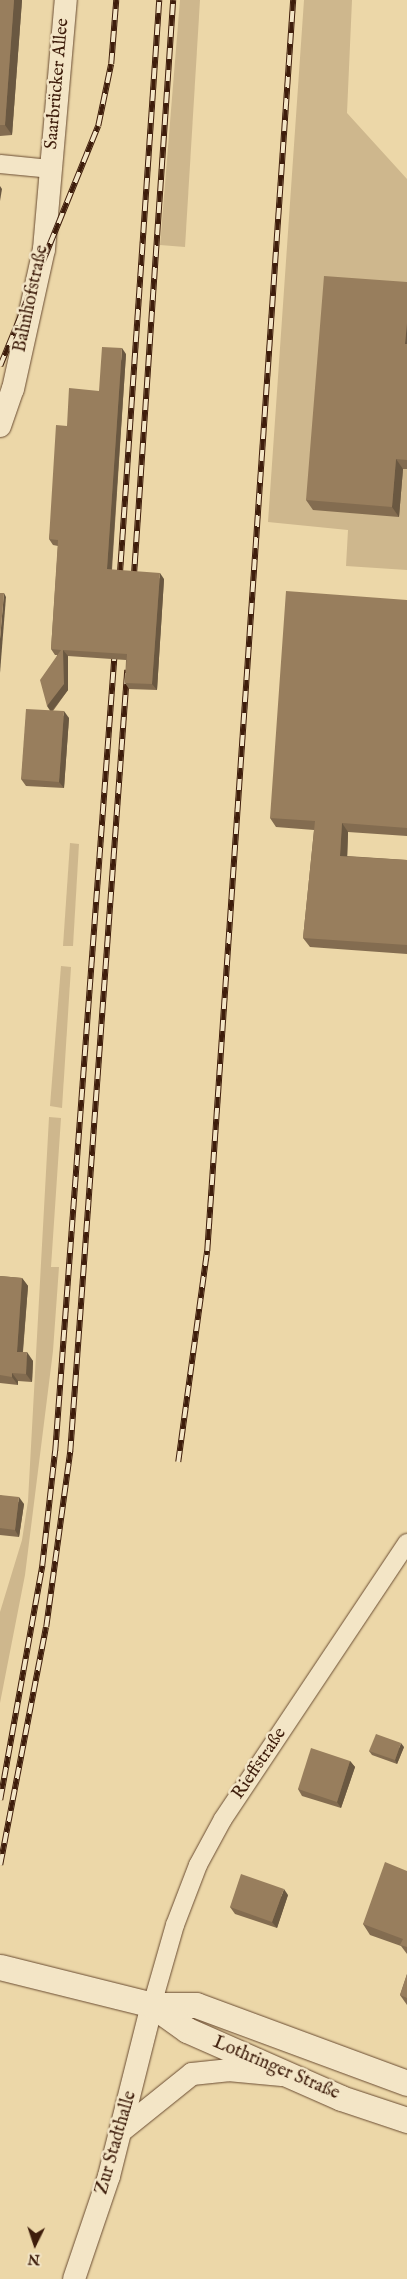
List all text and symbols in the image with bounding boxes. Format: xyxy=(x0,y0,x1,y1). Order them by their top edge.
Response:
street label: Saarbrücker Allee xyxy=(42,18,74,150)
street label: Bahnhofstraße xyxy=(10,243,54,355)
street label: Rieffstraße xyxy=(228,1724,292,1804)
street label: Lothringer Straße xyxy=(209,2033,343,2105)
street label: Zur Stadthalle xyxy=(92,2089,142,2197)
north arrow xyxy=(10,2219,60,2269)
text: N xyxy=(27,2250,41,2268)

